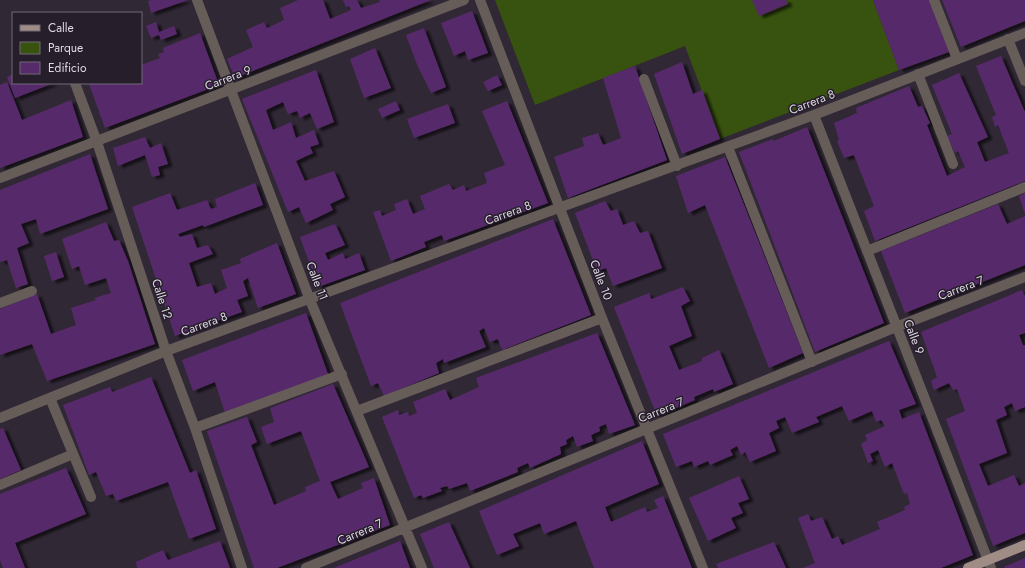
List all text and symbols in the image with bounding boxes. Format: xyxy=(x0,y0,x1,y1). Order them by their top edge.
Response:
legend xyxy=(12,12,142,84)
text: Calle xyxy=(48,19,74,37)
text: Parque xyxy=(48,39,83,57)
text: Edificio xyxy=(48,59,87,77)
street label: Carrera 9 xyxy=(202,61,254,95)
street label: Carrera 8 xyxy=(786,85,838,119)
street label: Carrera 8 xyxy=(482,196,534,230)
street label: Calle 10 xyxy=(585,257,617,303)
street label: Calle 11 xyxy=(301,259,333,303)
street label: Carrera 7 xyxy=(935,271,987,305)
street label: Calle 12 xyxy=(147,276,177,322)
street label: Carrera 8 xyxy=(178,307,230,341)
street label: Calle 9 xyxy=(899,317,929,357)
street label: Carrera 7 xyxy=(635,392,687,427)
street label: Carrera 7 xyxy=(334,514,386,550)

